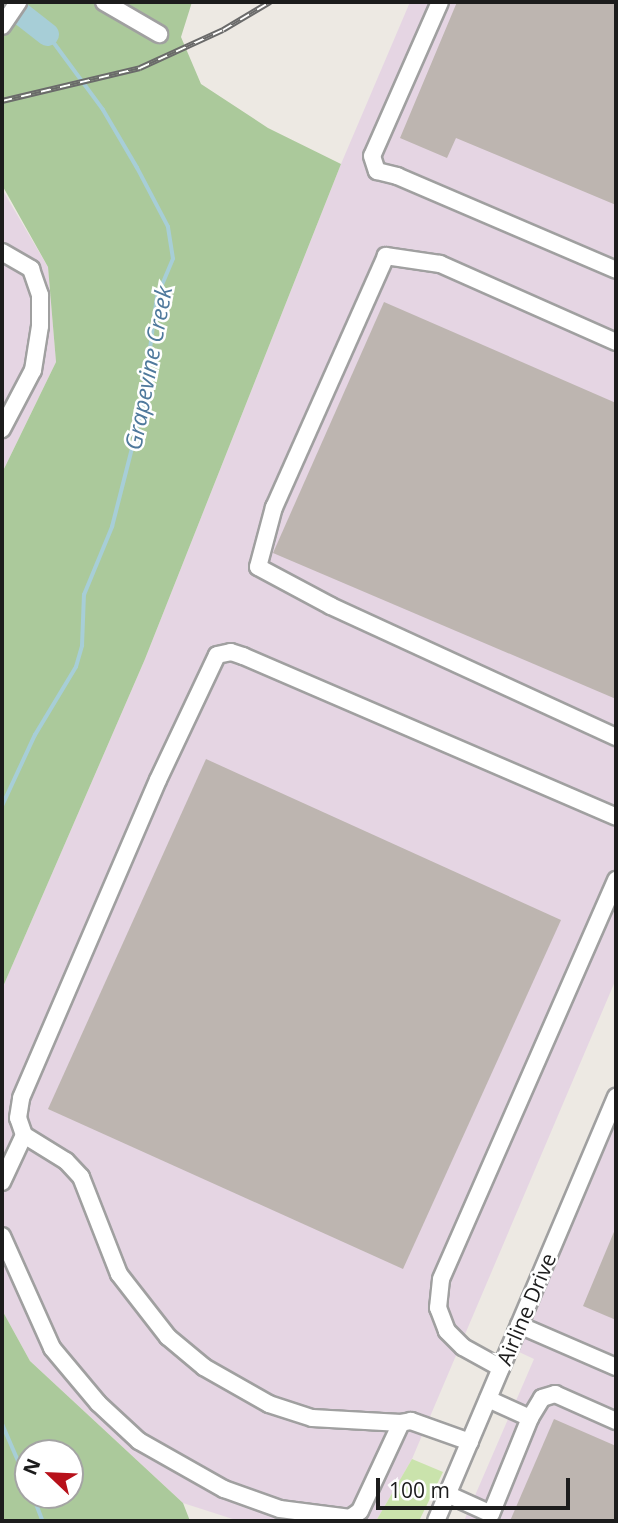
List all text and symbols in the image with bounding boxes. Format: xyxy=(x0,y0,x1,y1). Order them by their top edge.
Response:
water label: Grapevine Creek xyxy=(119,284,177,452)
street label: Airline Drive xyxy=(491,1249,561,1369)
north arrow xyxy=(14,1439,84,1509)
text: N xyxy=(17,1454,46,1479)
scale bar xyxy=(380,1464,574,1508)
text: 100 m xyxy=(389,1476,450,1504)

